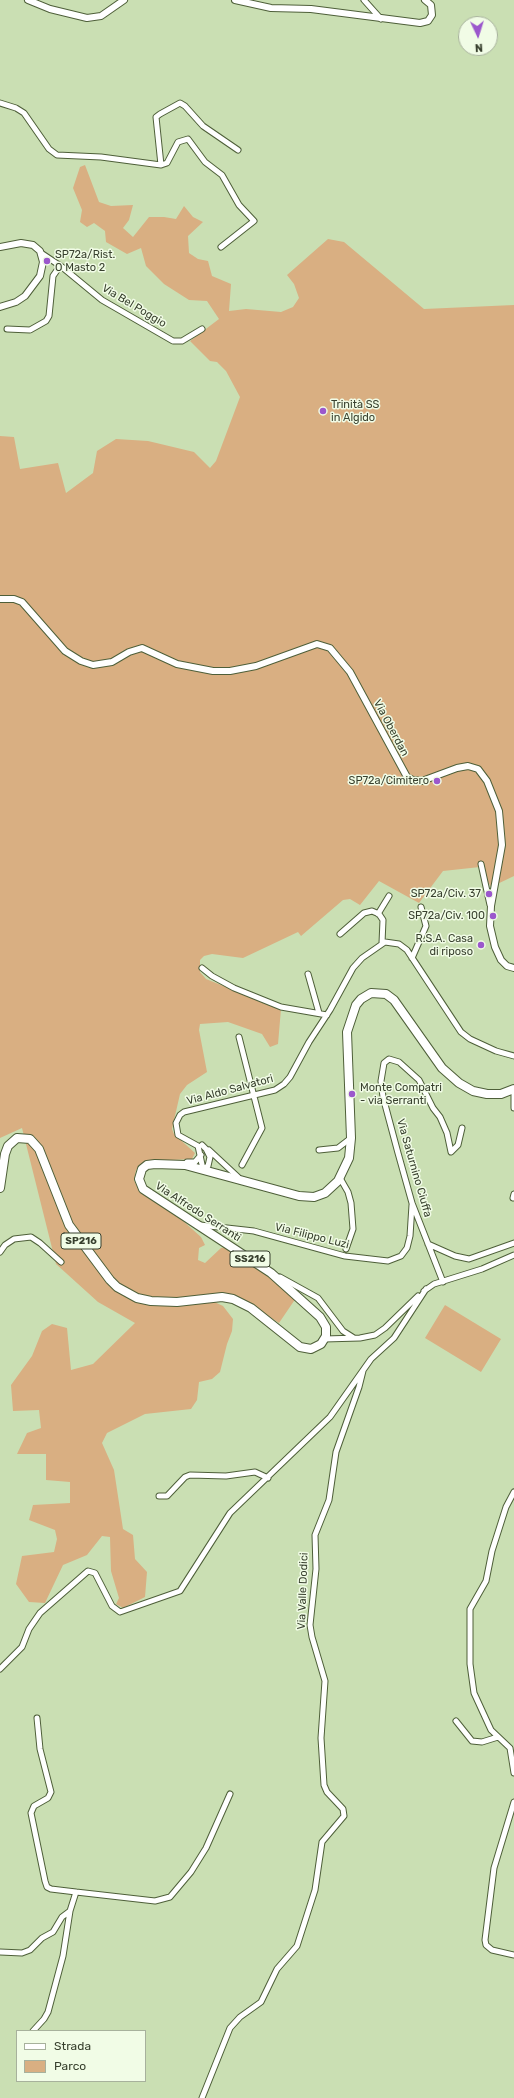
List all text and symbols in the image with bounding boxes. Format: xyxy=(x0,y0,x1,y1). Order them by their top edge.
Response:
north arrow xyxy=(458,16,498,56)
text: N xyxy=(474,41,483,54)
place label: SP72a/Rist. O Masto 2 xyxy=(55,248,115,274)
marker: SP72a/Rist. O Masto 2 xyxy=(42,256,52,266)
street label: Via Bel Poggio xyxy=(99,282,169,330)
place label: Trinità SS in Algido xyxy=(331,398,379,424)
marker: Trinità SS in Algido xyxy=(318,406,328,416)
street label: Via Oberdan xyxy=(371,697,411,759)
place label: SP72a/Cimitero xyxy=(349,774,429,788)
marker: SP72a/Cimitero xyxy=(432,776,442,786)
place label: SP72a/Civ. 37 xyxy=(411,887,481,901)
marker: SP72a/Civ. 37 xyxy=(484,889,494,899)
place label: SP72a/Civ. 100 xyxy=(408,909,485,923)
marker: SP72a/Civ. 100 xyxy=(488,911,498,921)
place label: R.S.A. Casa di riposo xyxy=(416,932,473,958)
marker: R.S.A. Casa di riposo xyxy=(476,940,486,950)
street label: Via Aldo Salvatori xyxy=(185,1072,275,1108)
place label: Monte Compatri - via Serranti xyxy=(360,1081,442,1107)
marker: Monte Compatri - via Serranti xyxy=(347,1089,357,1099)
street label: Via Saturnino Ciuffa xyxy=(394,1117,434,1219)
street label: Via Alfredo Serranti xyxy=(153,1179,243,1245)
street label: Via Filippo Luzi xyxy=(274,1220,350,1252)
road number: SP216 xyxy=(61,1233,101,1249)
road number: SS216 xyxy=(230,1251,270,1267)
street label: Via Valle Dodici xyxy=(295,1552,311,1630)
legend xyxy=(16,2030,146,2082)
text: Strada xyxy=(54,2039,91,2053)
text: Parco xyxy=(54,2059,86,2073)

